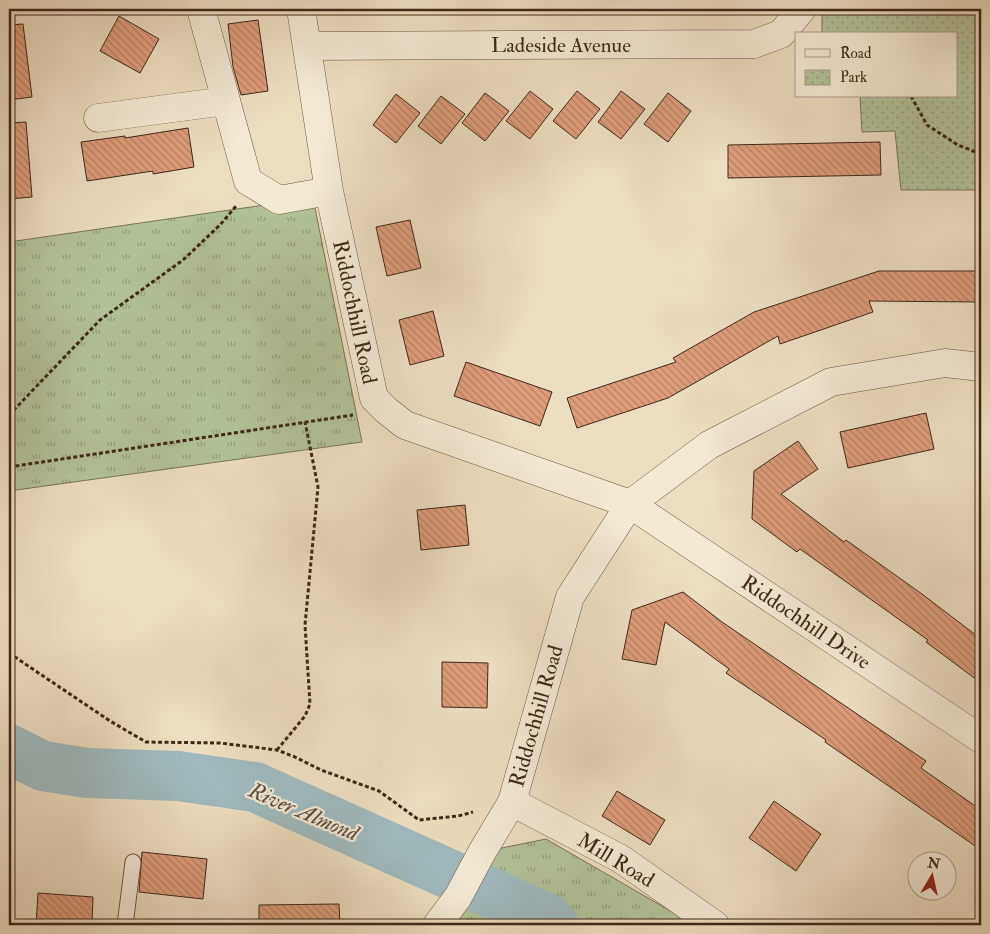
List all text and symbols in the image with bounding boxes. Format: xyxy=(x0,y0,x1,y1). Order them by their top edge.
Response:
street label: Ladeside Avenue xyxy=(491,32,631,59)
legend xyxy=(795,32,958,98)
text: Road xyxy=(840,44,872,63)
text: Park xyxy=(840,68,867,87)
street label: Riddochhill Road xyxy=(326,238,383,387)
street label: Riddochhill Drive xyxy=(736,569,876,676)
street label: Riddochhill Road xyxy=(503,641,570,790)
water label: River Almond xyxy=(243,776,364,848)
street label: Mill Road xyxy=(572,827,660,894)
north arrow xyxy=(908,852,958,902)
text: N xyxy=(925,854,942,873)

